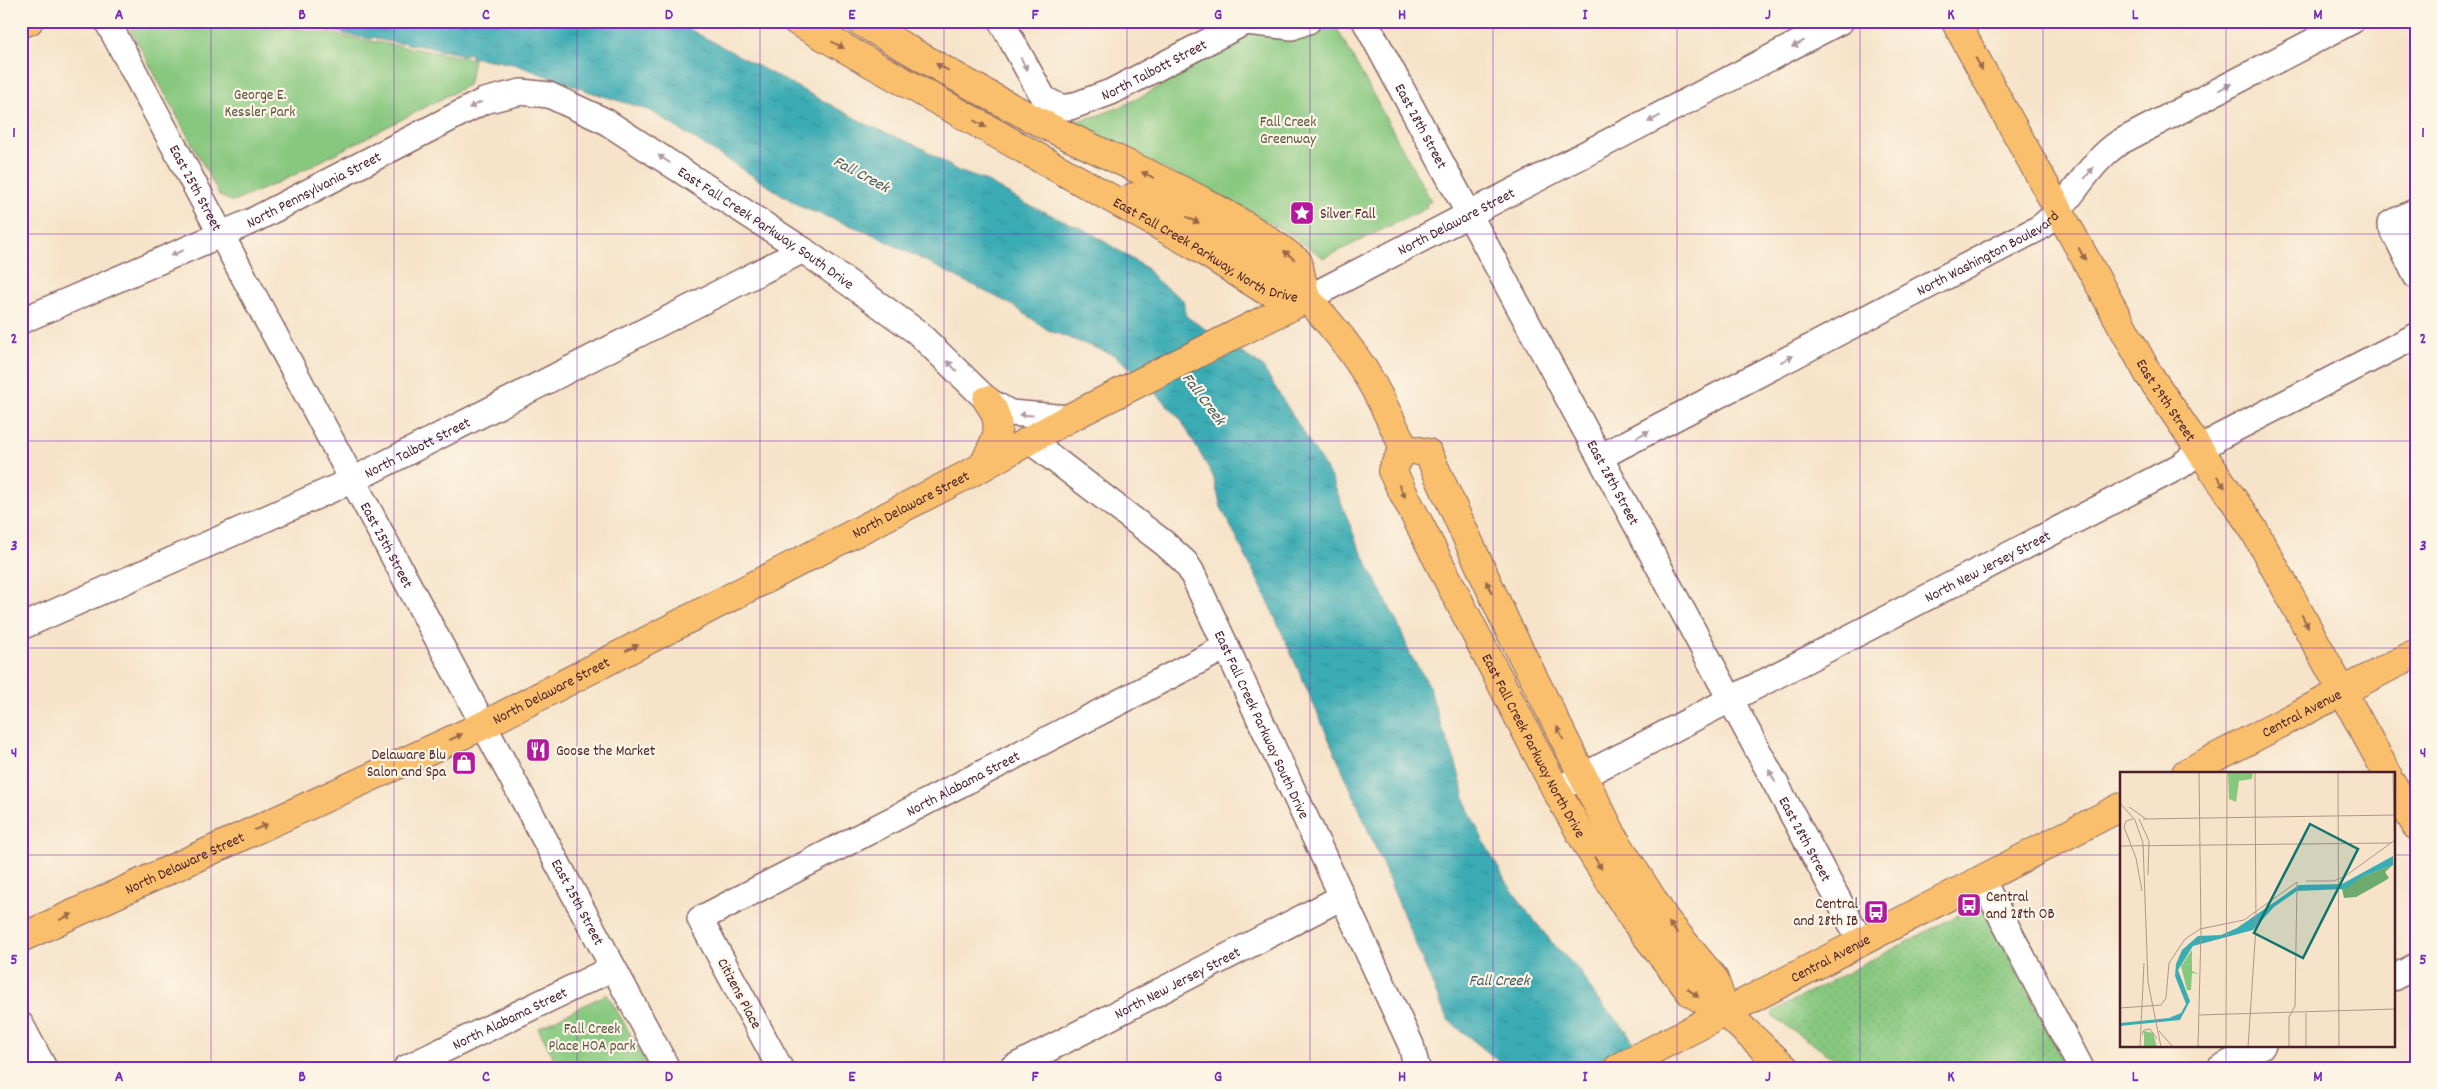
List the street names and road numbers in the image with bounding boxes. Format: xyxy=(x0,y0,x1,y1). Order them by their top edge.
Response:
street label: North Talbott Street xyxy=(1099,34,1212,108)
street label: East 28th Street xyxy=(1388,80,1452,174)
street label: East 25th Street xyxy=(162,142,227,236)
street label: North Pennsylvania Street xyxy=(244,147,386,235)
street label: East Fall Creek Parkway, South Drive xyxy=(672,162,858,296)
street label: North Delaware Street xyxy=(1394,183,1520,262)
street label: East Fall Creek Parkway, North Drive xyxy=(1108,193,1300,310)
street label: North Washington Boulevard xyxy=(1913,207,2065,303)
street label: East 29th Street xyxy=(2129,356,2200,447)
street label: North Talbott Street xyxy=(361,413,475,485)
street label: East 28th Street xyxy=(1580,437,1644,530)
street label: North Delaware Street xyxy=(849,466,974,545)
street label: East 25th Street xyxy=(353,499,418,593)
street label: North New Jersey Street xyxy=(1921,526,2056,610)
street label: East Fall Creek Parkway South Drive xyxy=(1207,627,1314,823)
street label: East Fall Creek Parkway North Drive xyxy=(1475,650,1590,843)
street label: North Delaware Street xyxy=(489,652,615,732)
street label: Central Avenue xyxy=(2258,685,2346,745)
street label: North Alabama Street xyxy=(903,746,1025,823)
street label: East 28th Street xyxy=(1772,793,1836,887)
street label: North Delaware Street xyxy=(122,827,249,902)
street label: East 25th Street xyxy=(544,856,609,950)
street label: Central Avenue xyxy=(1787,930,1875,990)
street label: North New Jersey Street xyxy=(1111,942,1245,1026)
street label: Citizens Place xyxy=(710,955,766,1034)
street label: North Alabama Street xyxy=(449,982,572,1057)

